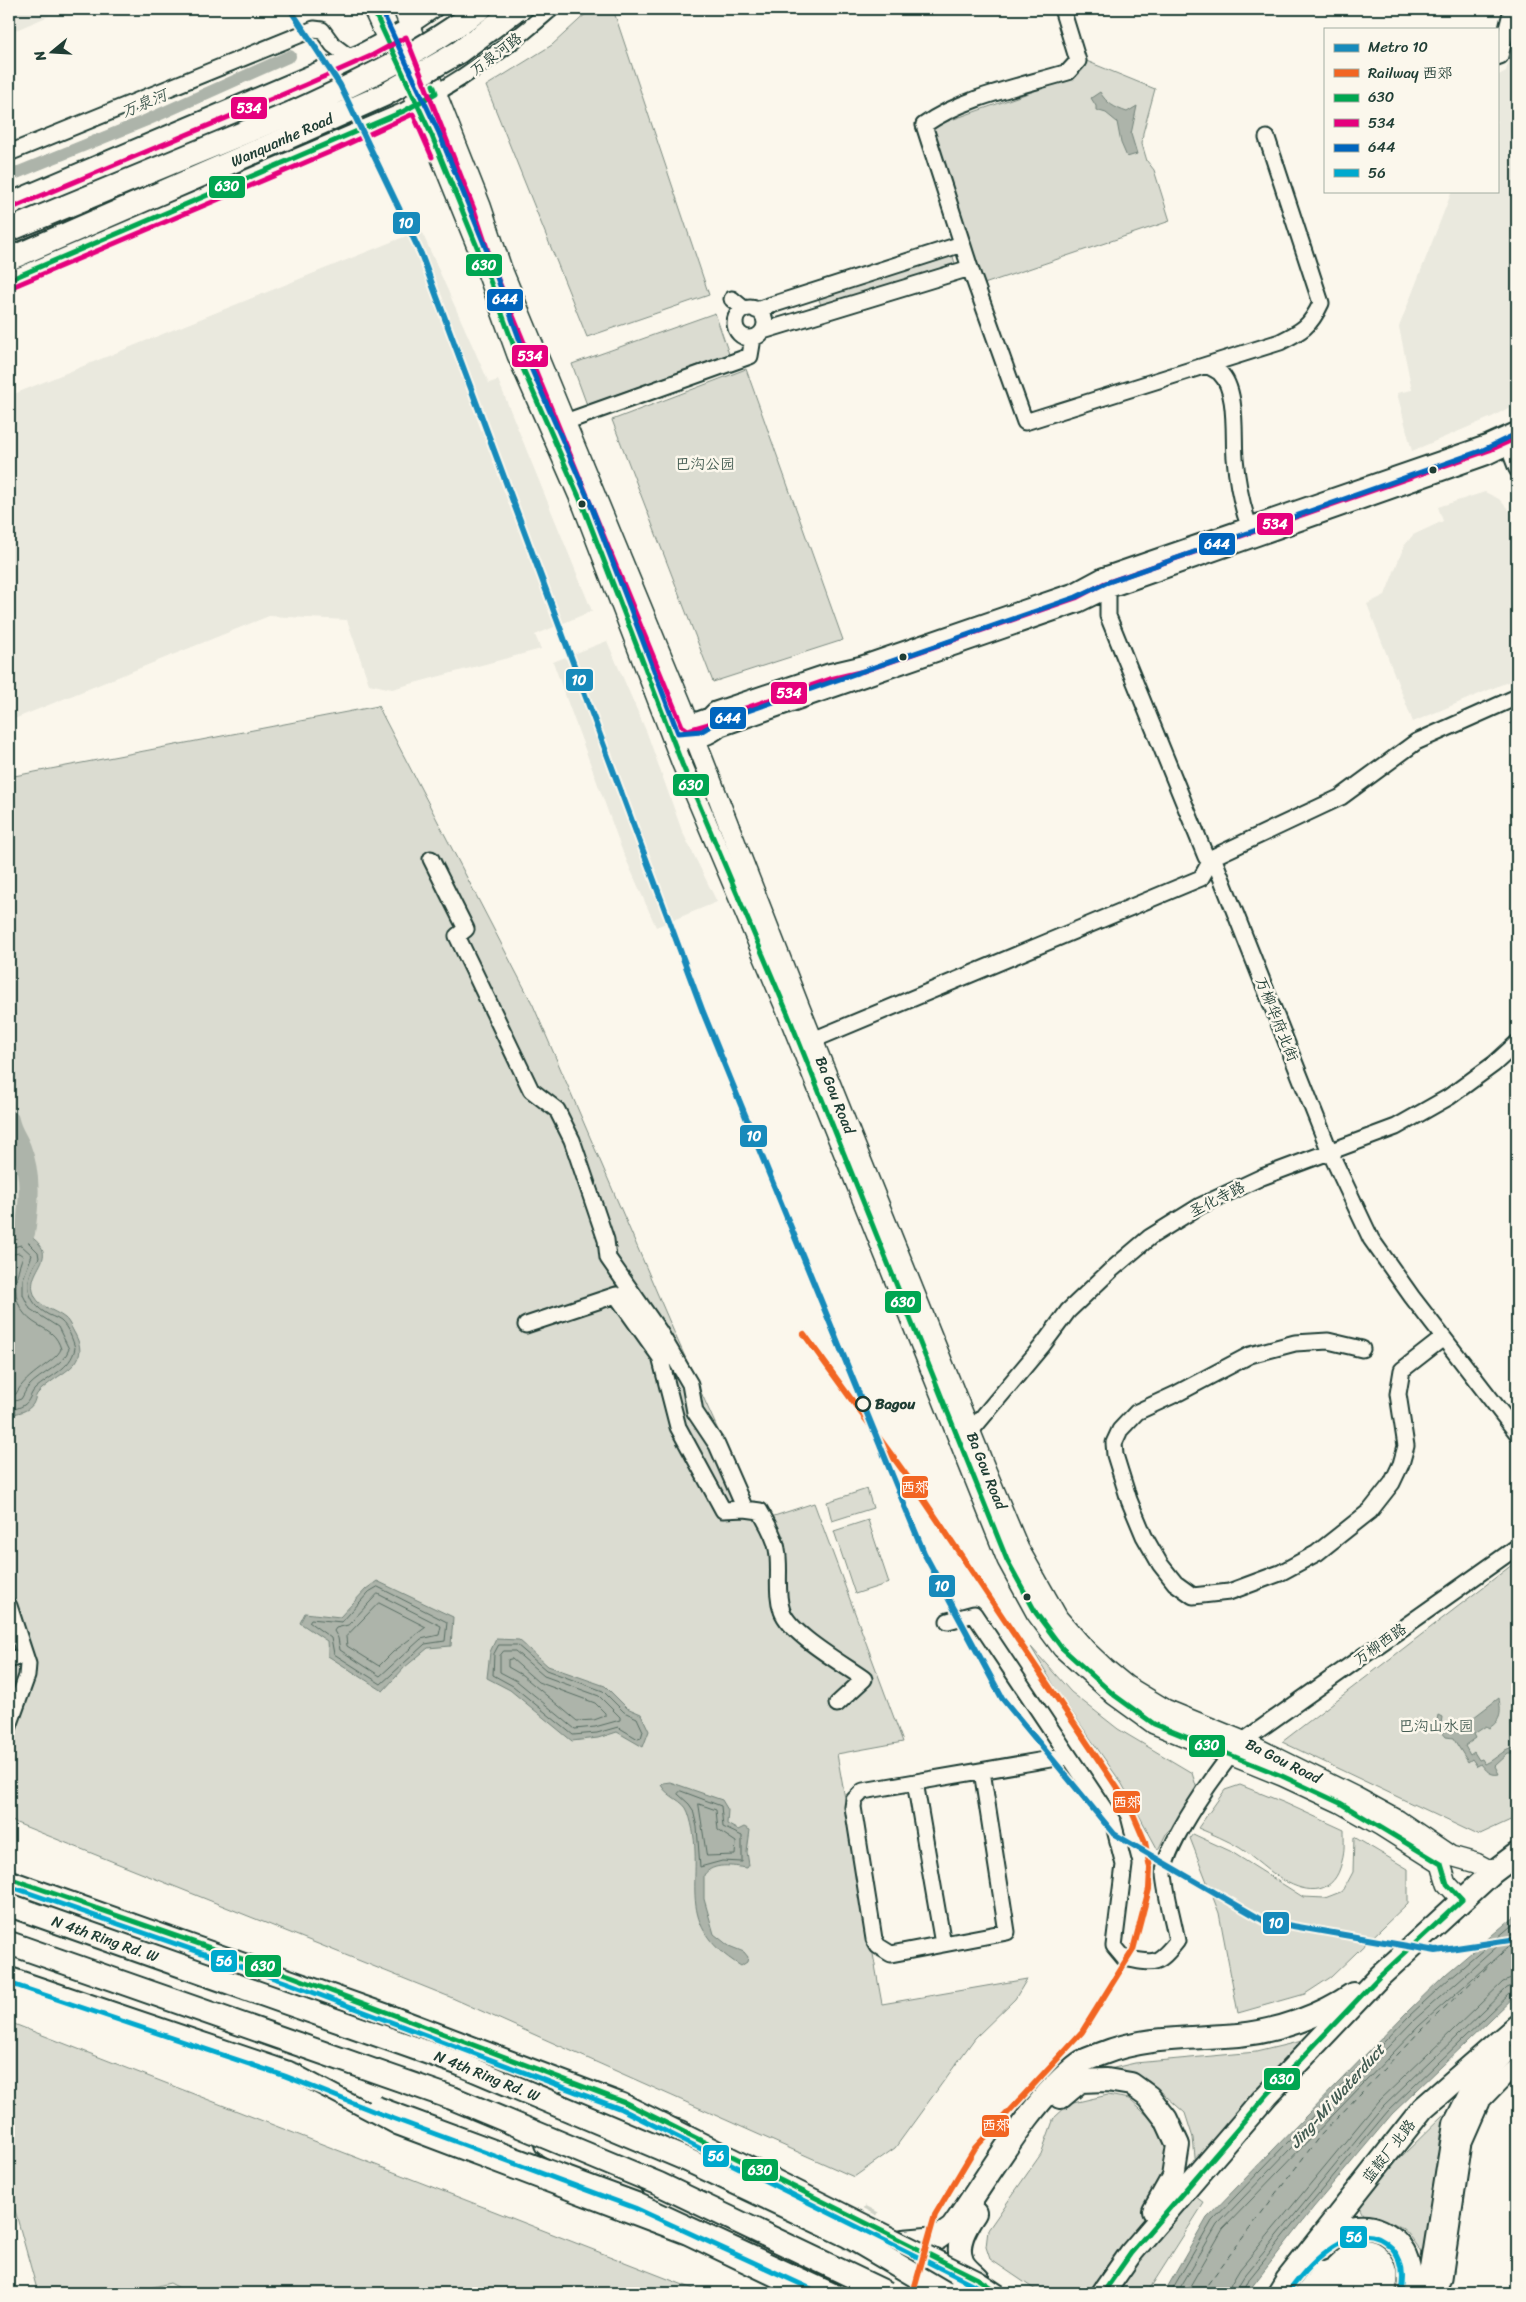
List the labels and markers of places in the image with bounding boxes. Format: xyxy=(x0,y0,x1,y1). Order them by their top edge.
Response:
unlabelled marker xyxy=(1428,465,1438,475)
unlabelled marker xyxy=(577,499,587,509)
unlabelled marker xyxy=(898,652,908,662)
place label: Bagou xyxy=(875,1391,916,1417)
marker: Bagou xyxy=(855,1396,871,1412)
unlabelled marker xyxy=(1022,1592,1032,1602)

